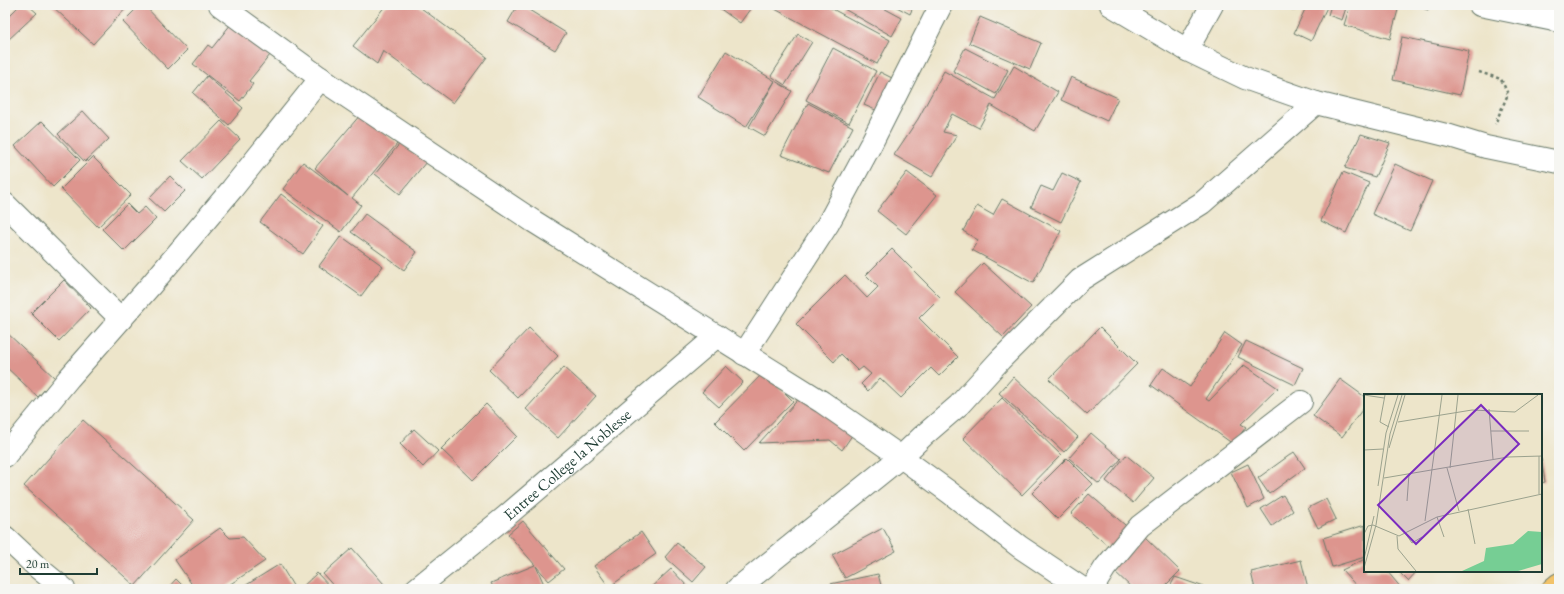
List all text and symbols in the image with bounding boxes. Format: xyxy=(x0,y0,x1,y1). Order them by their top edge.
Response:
inset map xyxy=(1364,394,1542,572)
street label: Entree College la Noblesse xyxy=(499,404,636,525)
scale bar xyxy=(20,550,97,576)
text: 20 m xyxy=(26,556,50,572)

